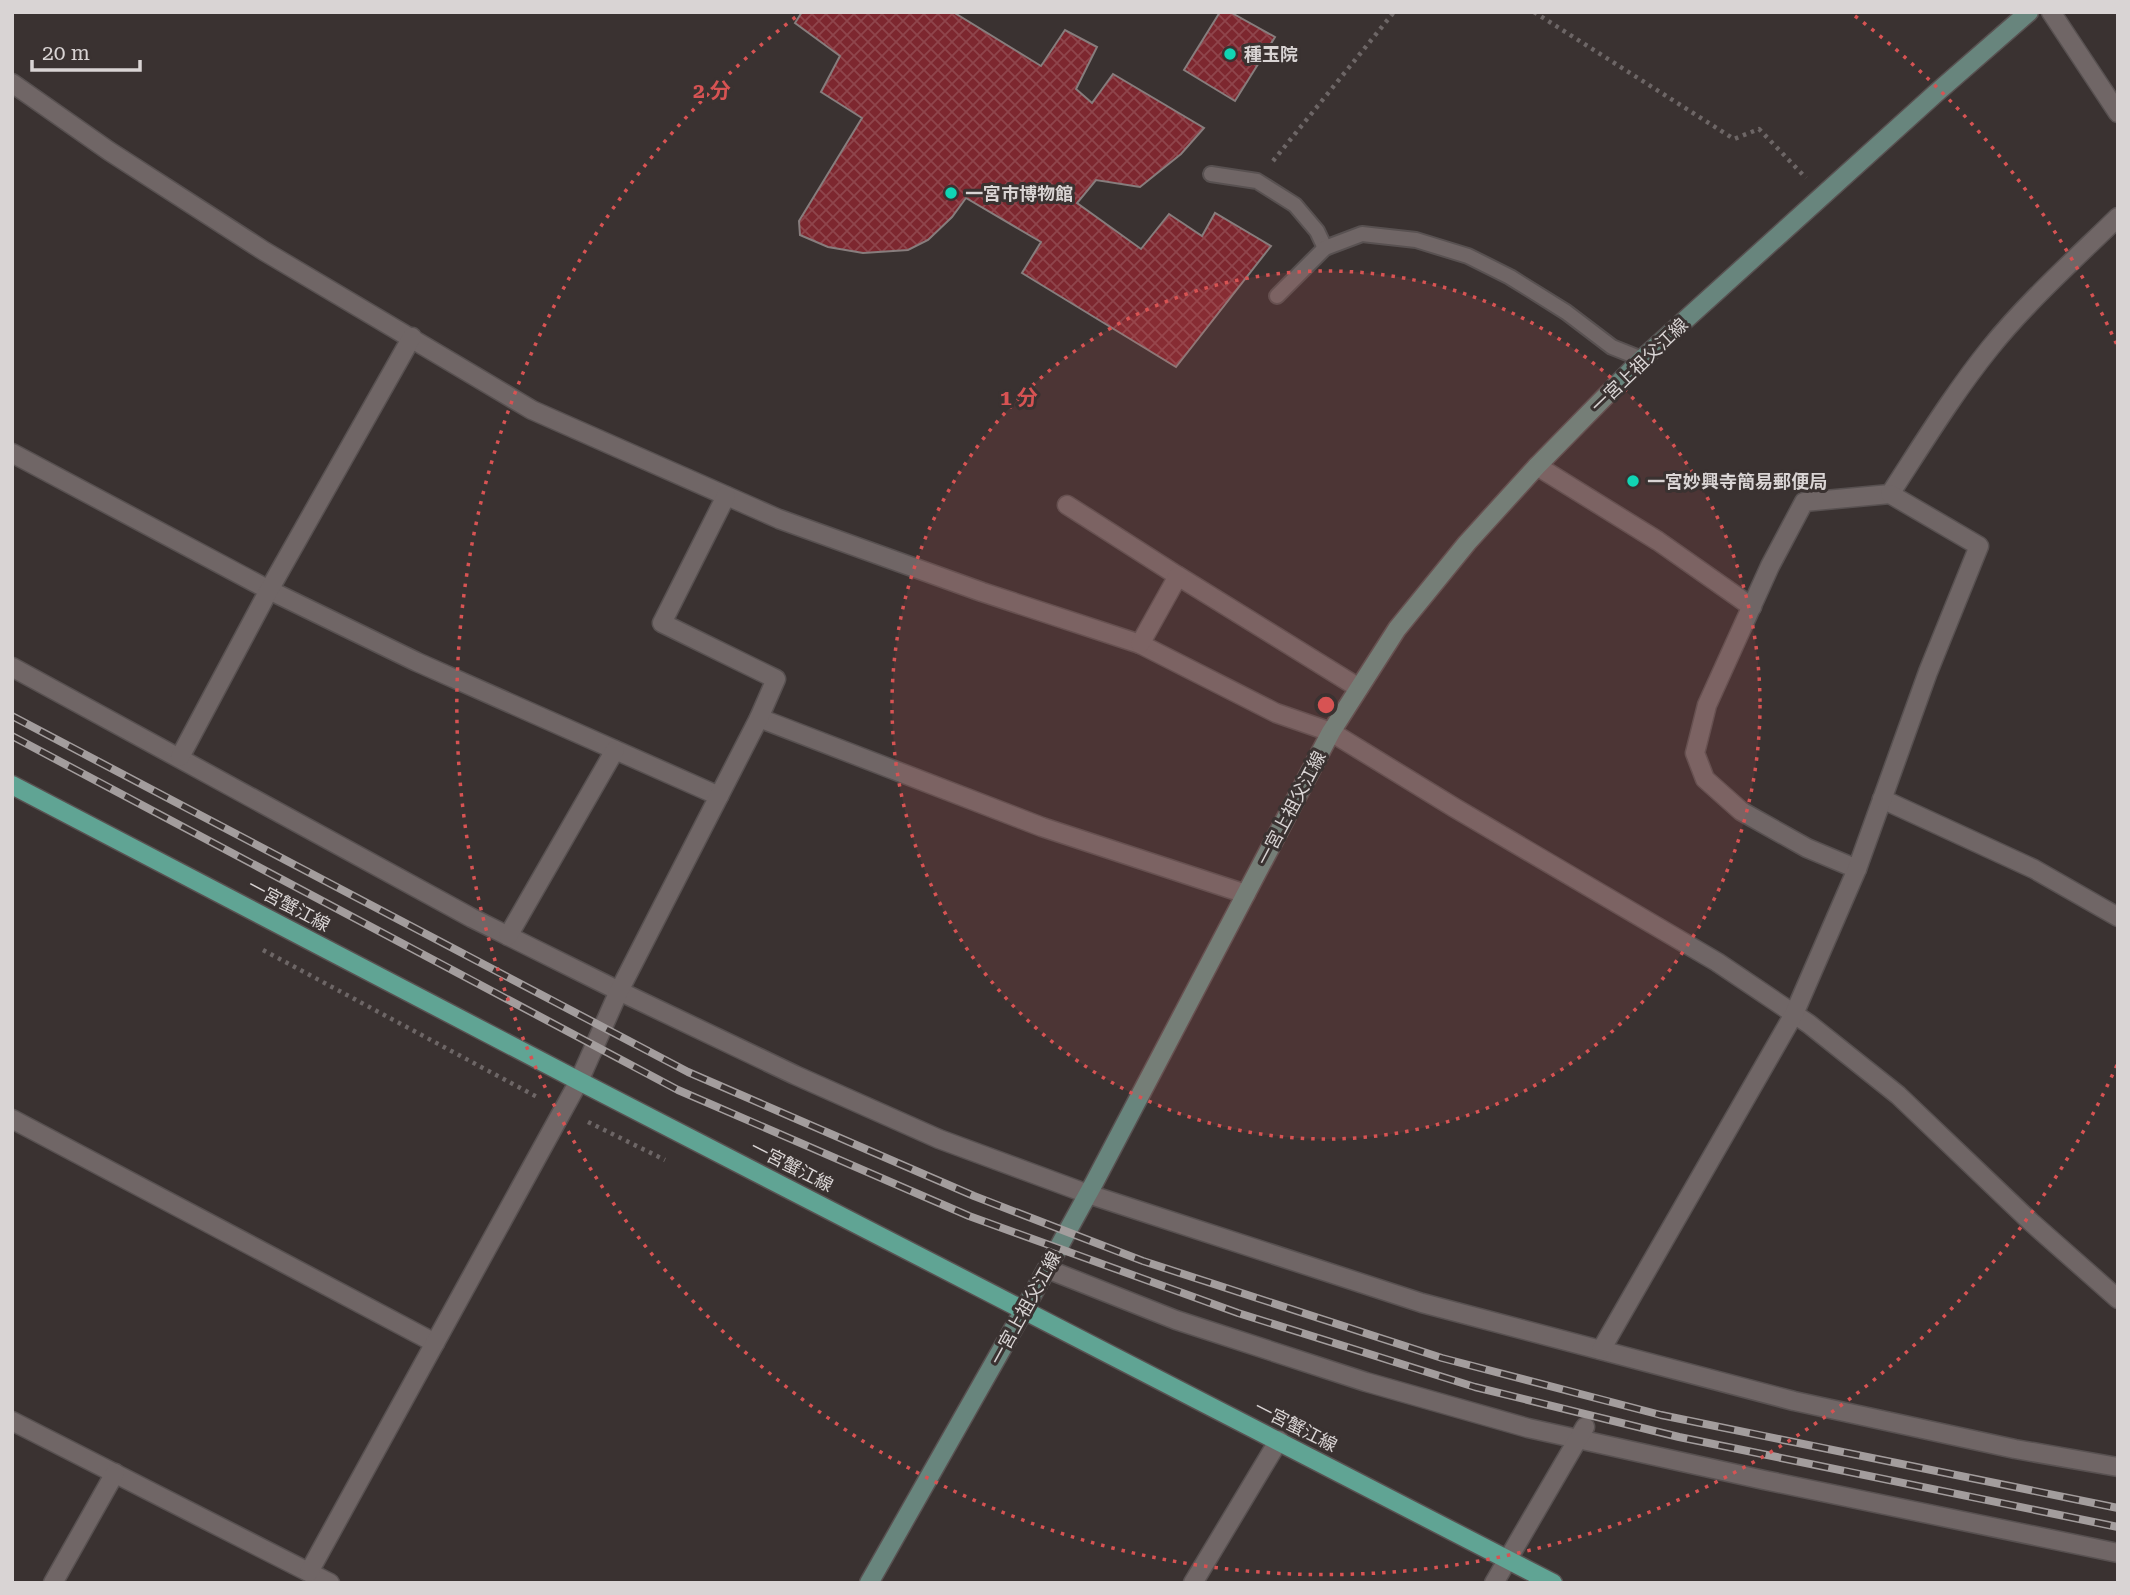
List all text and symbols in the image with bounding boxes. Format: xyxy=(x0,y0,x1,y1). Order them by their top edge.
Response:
scale bar xyxy=(32,28,140,72)
text: 20 m xyxy=(42,41,90,65)
place label: 種玉院 xyxy=(1244,44,1298,65)
marker: 種玉院 xyxy=(1222,46,1238,62)
text: 2 分 xyxy=(693,79,731,103)
place label: 一宮市博物館 xyxy=(965,183,1073,204)
marker: 一宮市博物館 xyxy=(943,185,959,201)
street label: 一宮上祖父江線 xyxy=(1586,314,1692,416)
text: 1 分 xyxy=(1000,386,1038,410)
place label: 一宮妙興寺簡易郵便局 xyxy=(1647,471,1827,492)
marker: 一宮妙興寺簡易郵便局 xyxy=(1625,473,1641,489)
centre of rings xyxy=(1314,693,1338,717)
street label: 一宮上祖父江線 xyxy=(1252,747,1330,869)
street label: 一宮蟹江線 xyxy=(244,875,334,935)
street label: 一宮蟹江線 xyxy=(747,1136,837,1196)
street label: 一宮上祖父江線 xyxy=(985,1248,1065,1368)
street label: 一宮蟹江線 xyxy=(1251,1396,1341,1456)

